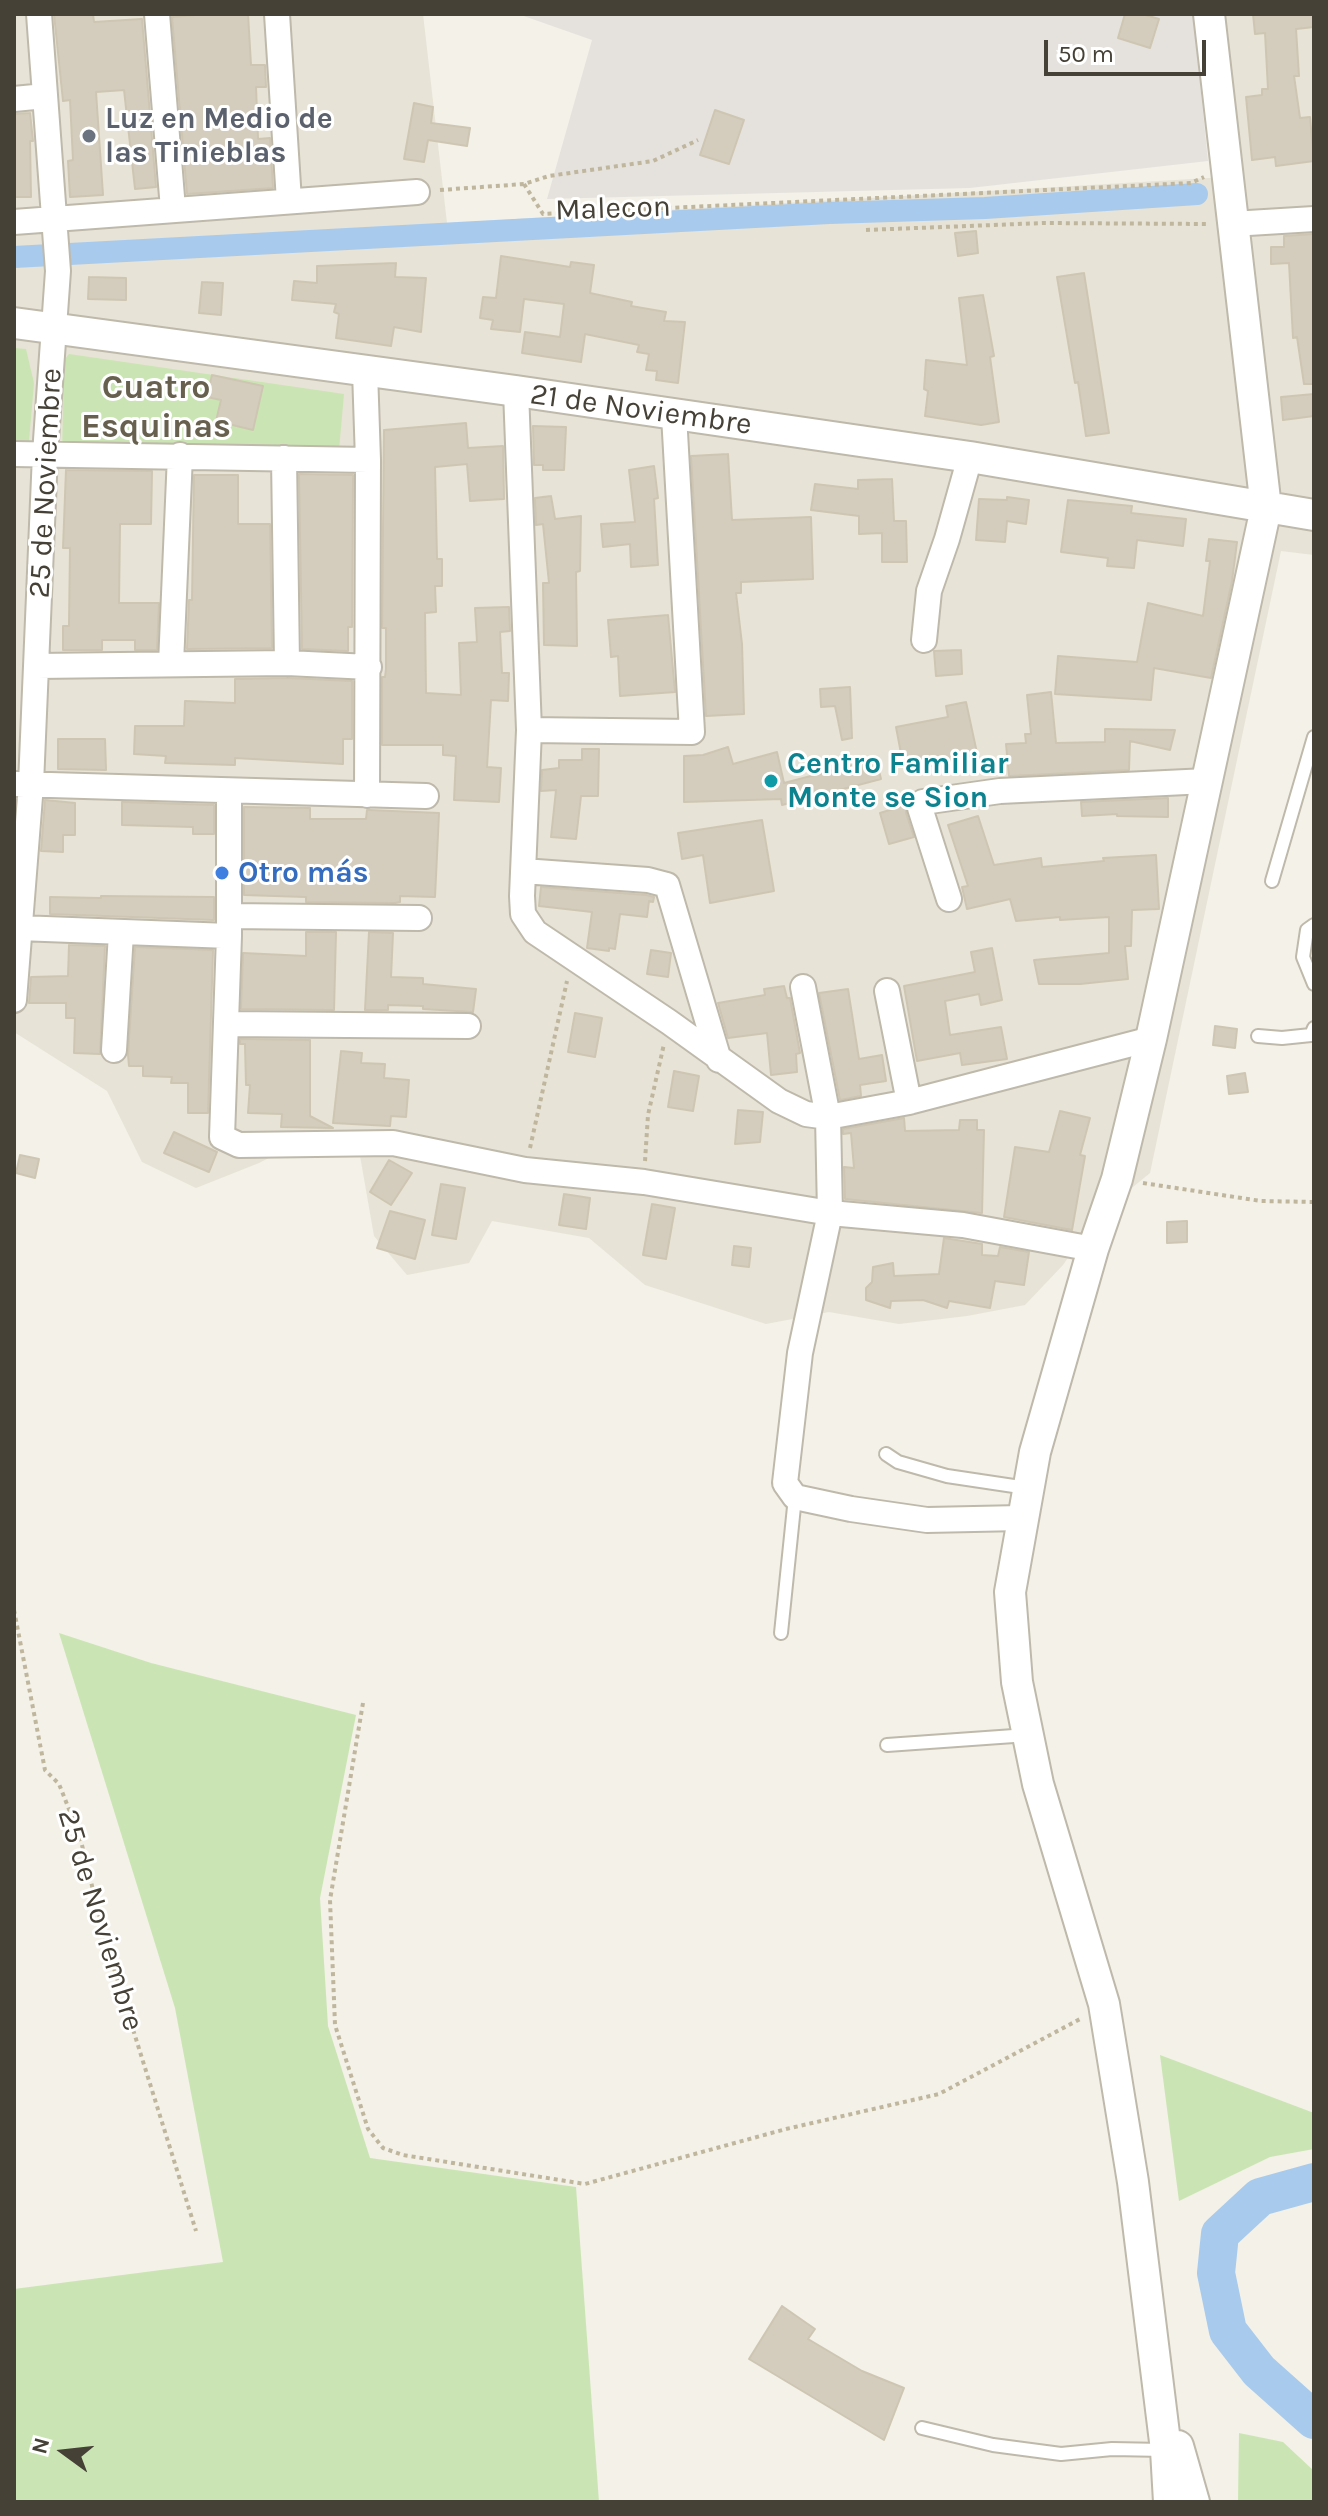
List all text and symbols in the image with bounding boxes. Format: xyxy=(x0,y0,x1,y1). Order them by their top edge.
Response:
scale bar xyxy=(1048,24,1210,74)
text: 50 m xyxy=(1058,40,1114,68)
place label: Luz en Medio de las Tinieblas xyxy=(105,101,333,172)
marker: Luz en Medio de las Tinieblas xyxy=(80,127,98,145)
street label: Malecon xyxy=(555,189,671,229)
street label: 25 de Noviembre xyxy=(22,367,70,599)
district label: Cuatro Esquinas xyxy=(81,368,231,448)
street label: 21 de Noviembre xyxy=(528,377,754,443)
place label: Centro Familiar Monte se Sion xyxy=(787,746,1009,816)
marker: Centro Familiar Monte se Sion xyxy=(762,772,780,790)
place label: Otro más xyxy=(238,855,368,891)
marker: Otro más xyxy=(213,864,231,882)
street label: 25 de Noviembre xyxy=(49,1805,151,2035)
north arrow xyxy=(24,2412,104,2492)
text: N xyxy=(26,2435,55,2457)

